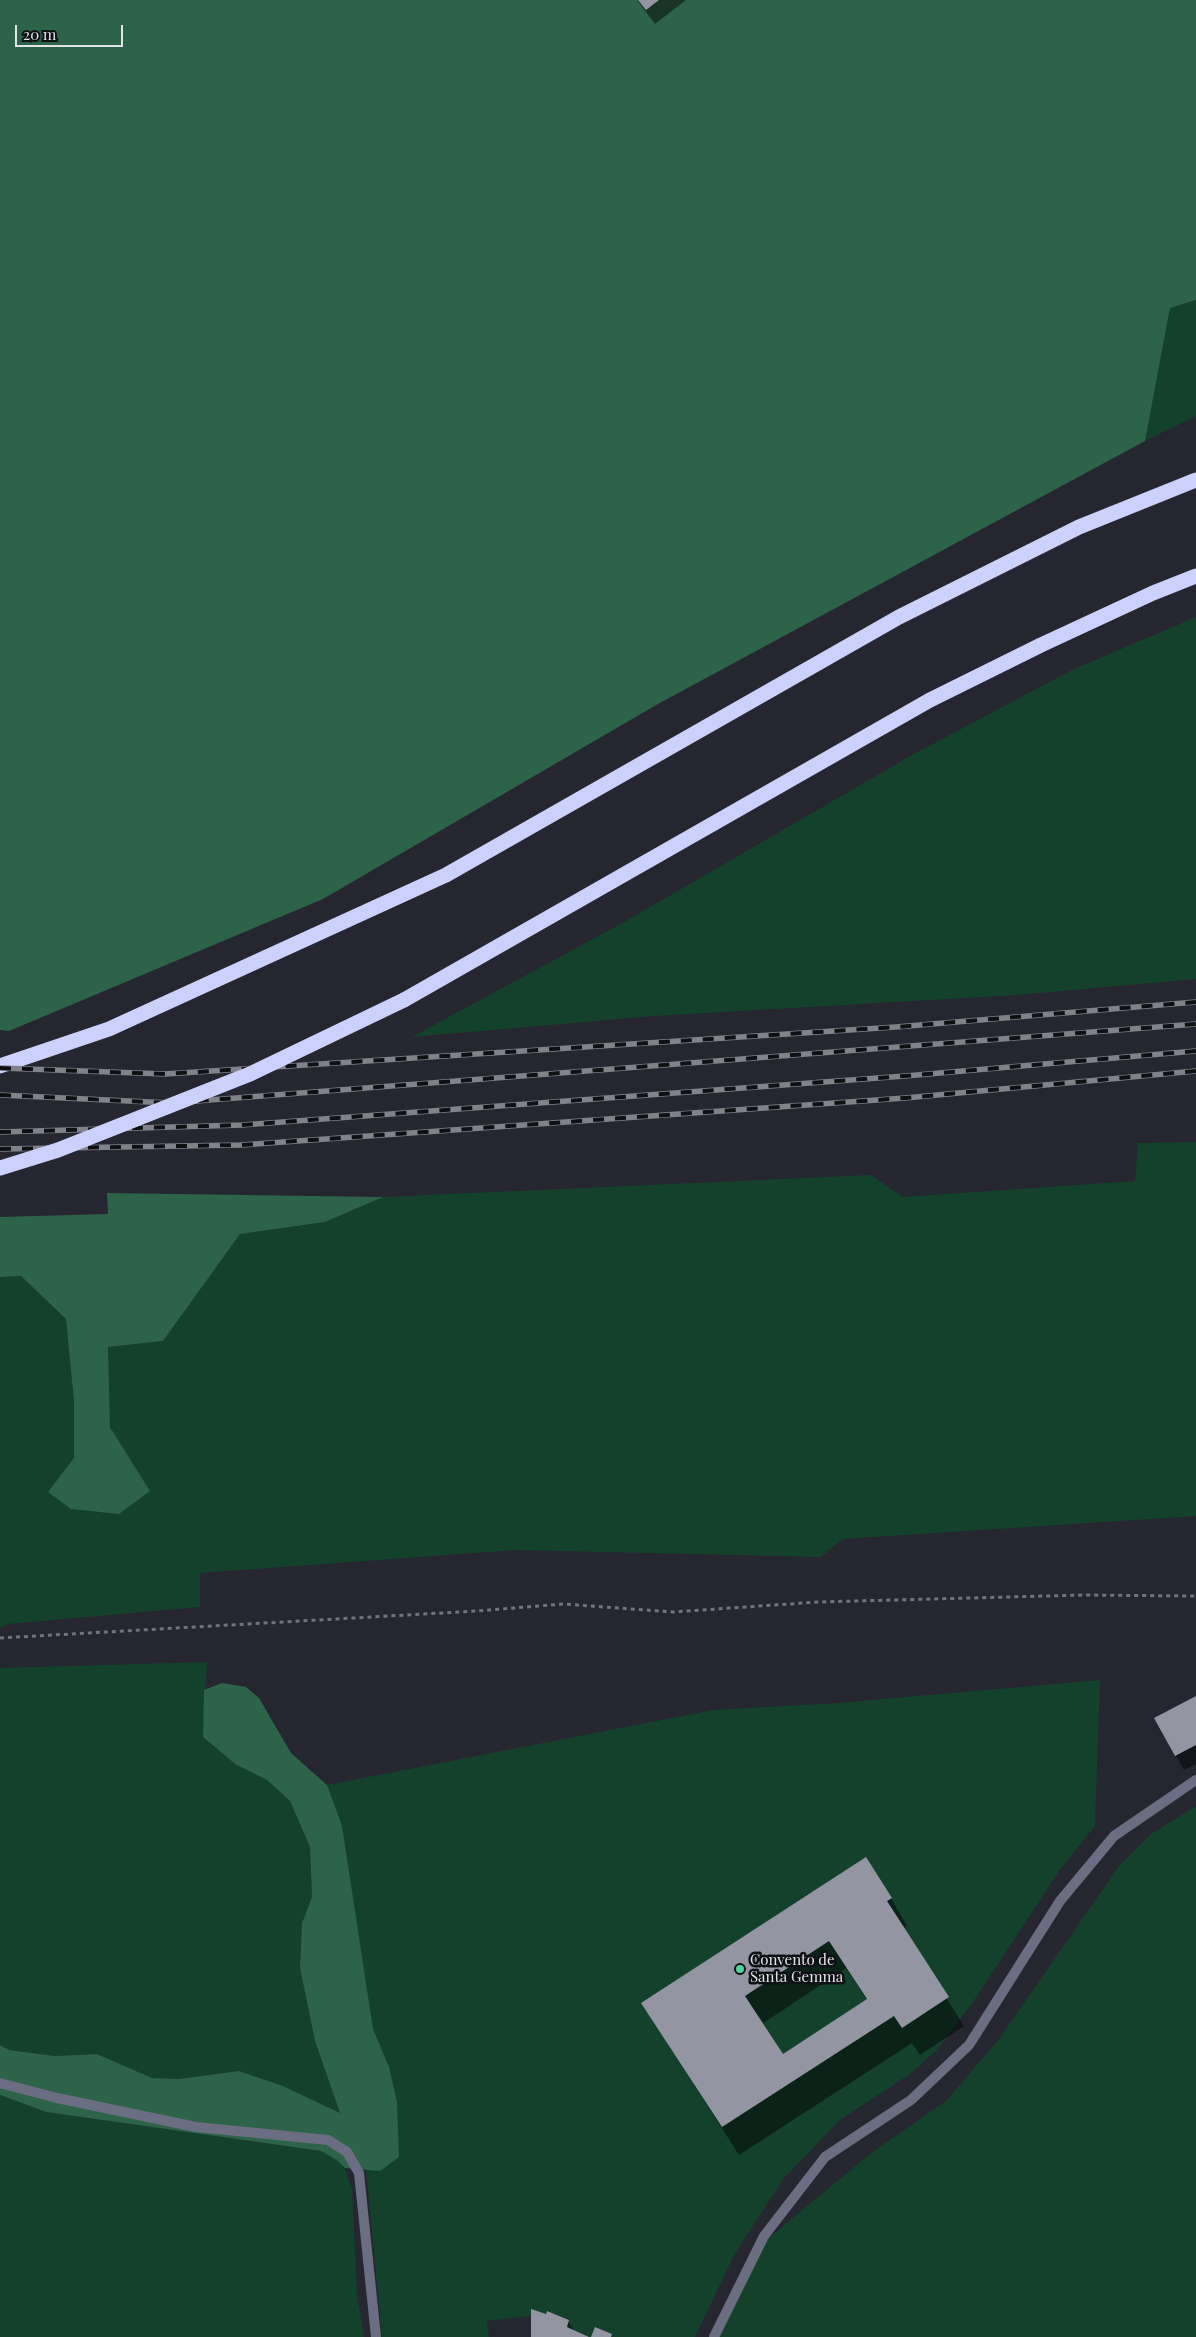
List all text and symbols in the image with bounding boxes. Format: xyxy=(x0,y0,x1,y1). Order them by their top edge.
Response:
scale bar xyxy=(18,15,125,47)
text: 20 m xyxy=(23,24,56,44)
place label: Convento de Santa Gemma xyxy=(750,1951,843,1986)
marker: Convento de Santa Gemma xyxy=(734,1963,746,1975)

